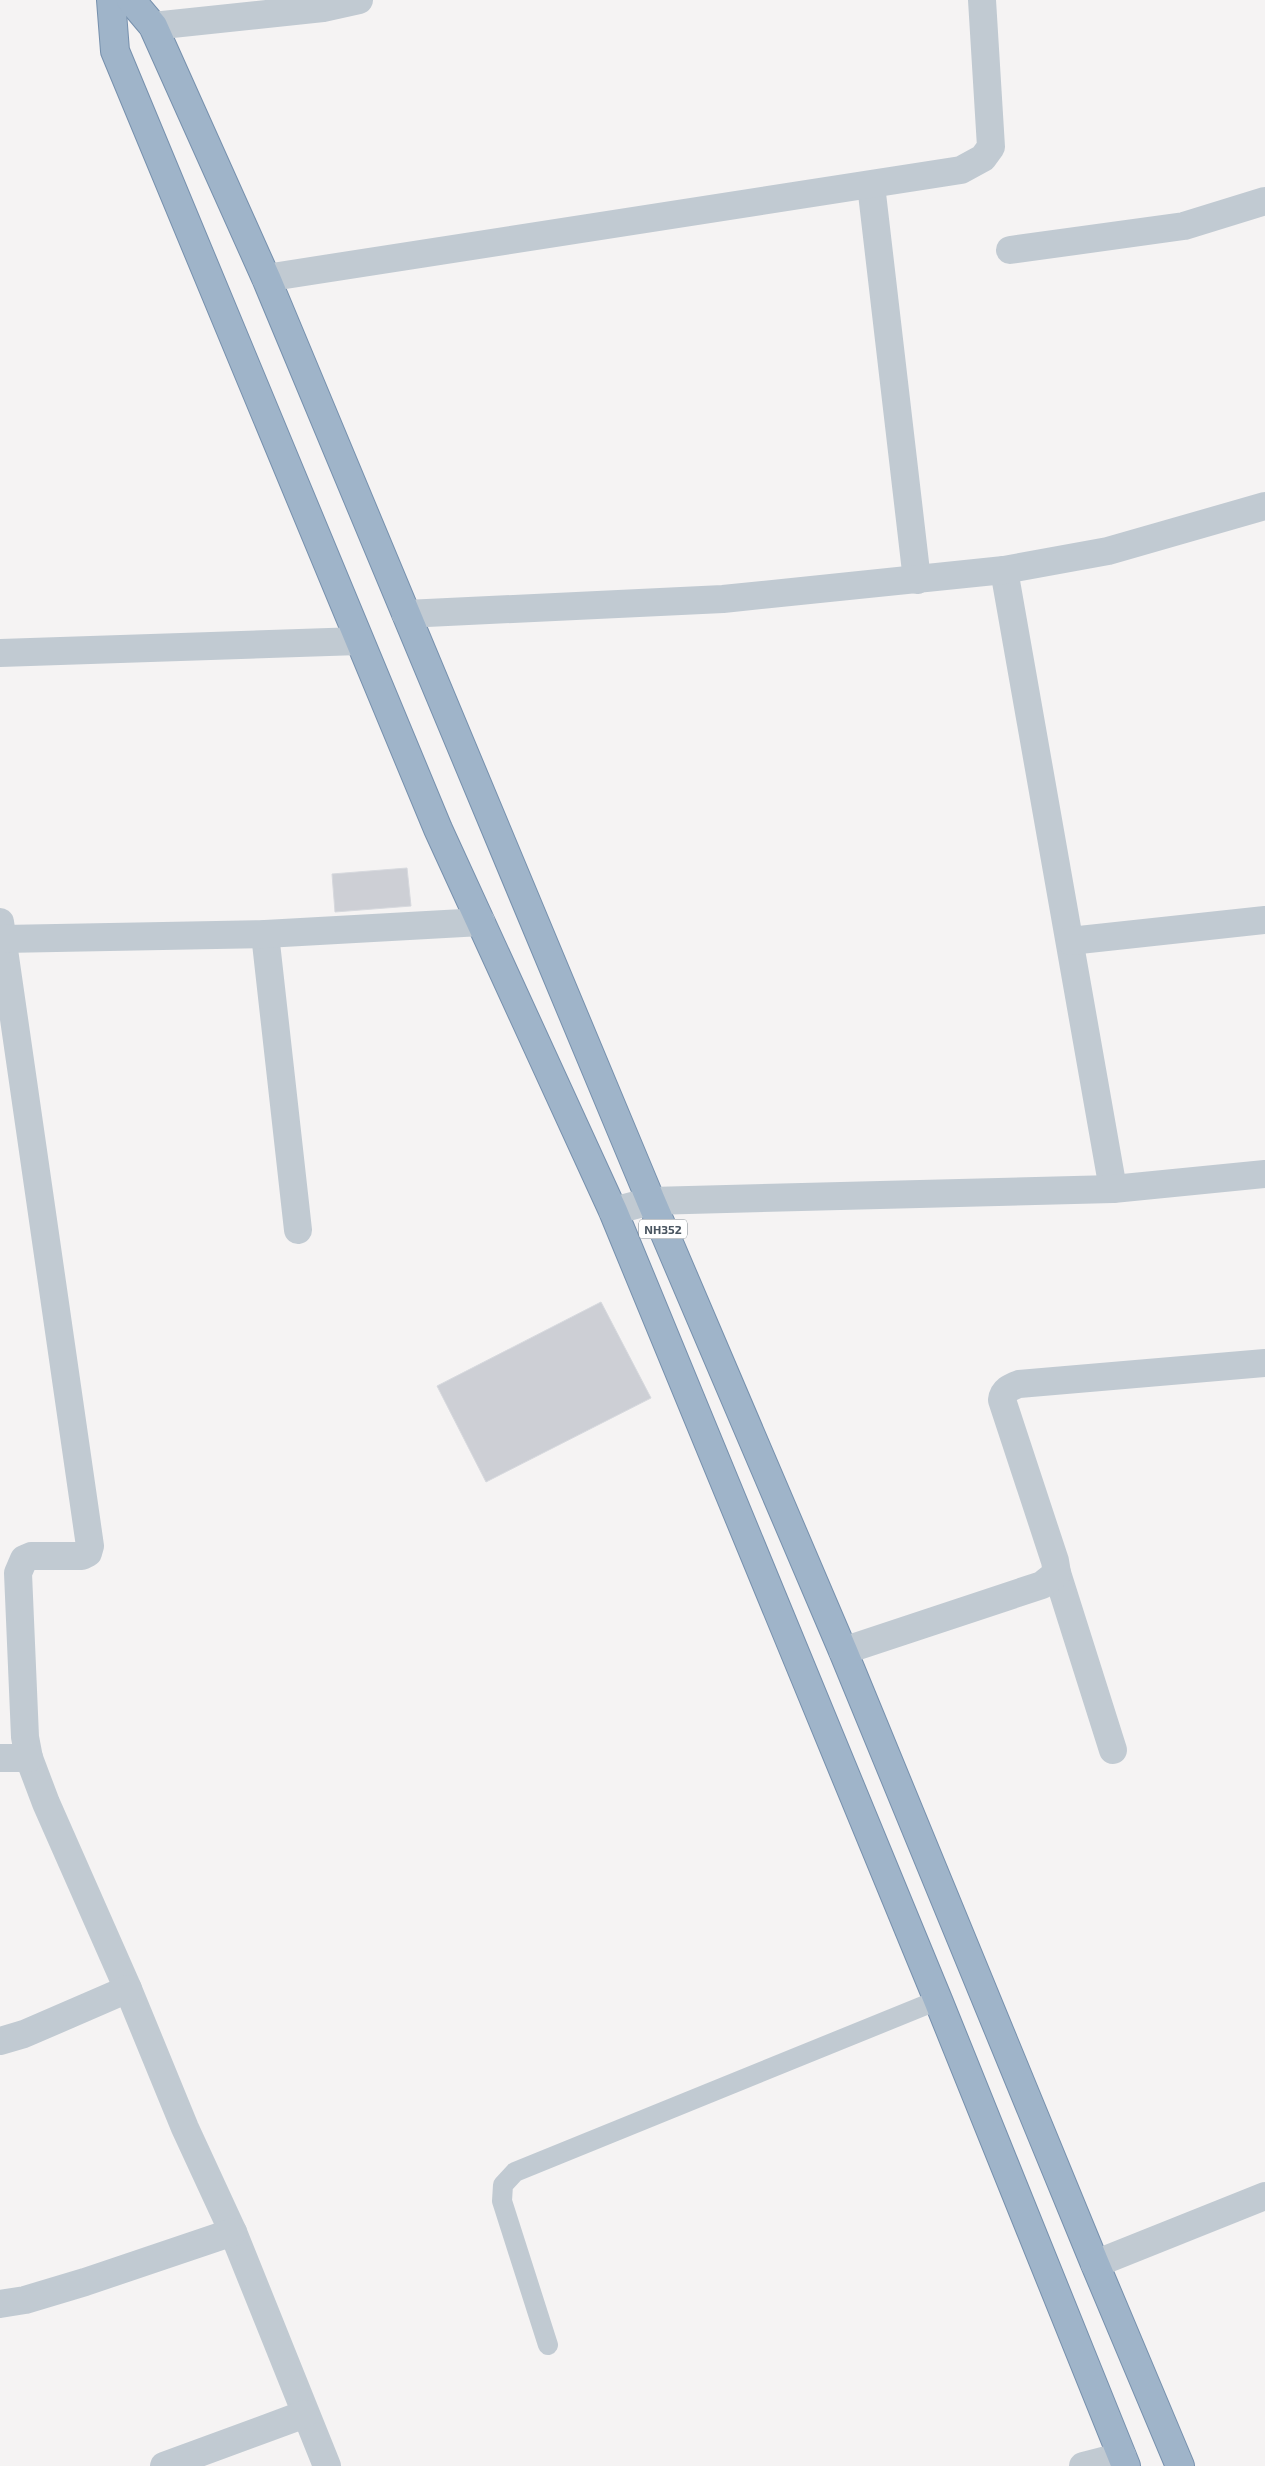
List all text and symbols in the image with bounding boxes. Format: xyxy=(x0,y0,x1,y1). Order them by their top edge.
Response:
road number: NH352 xyxy=(639,1220,687,1238)

